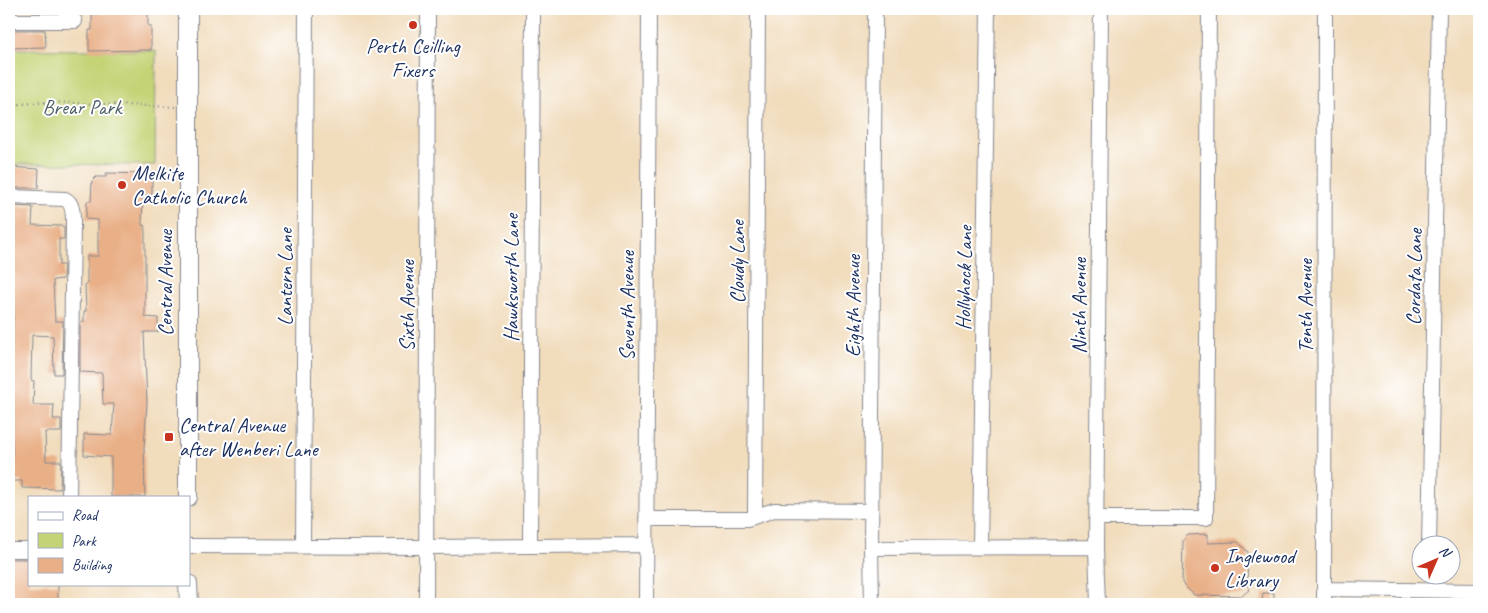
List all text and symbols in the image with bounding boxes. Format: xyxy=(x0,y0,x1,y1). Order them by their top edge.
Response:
marker: Perth Ceilling Fixers xyxy=(407,19,419,31)
place label: Perth Ceilling Fixers xyxy=(366,33,462,83)
park label: Brear Park xyxy=(42,94,124,120)
place label: Melkite Catholic Church xyxy=(132,160,248,210)
marker: Melkite Catholic Church xyxy=(116,179,128,191)
street label: Hawksworth Lane xyxy=(498,212,524,342)
street label: Cloudy Lane xyxy=(724,218,750,304)
street label: Hollyhock Lane xyxy=(950,223,978,331)
street label: Lantern Lane xyxy=(272,226,298,326)
street label: Cordata Lane xyxy=(1400,227,1428,326)
street label: Central Avenue xyxy=(152,229,178,336)
street label: Seventh Avenue xyxy=(614,250,640,361)
street label: Eighth Avenue xyxy=(840,254,866,357)
street label: Ninth Avenue xyxy=(1066,257,1092,354)
street label: Tenth Avenue xyxy=(1292,258,1318,353)
street label: Sixth Avenue xyxy=(394,259,420,352)
place label: Central Avenue after Wenberi Lane xyxy=(179,412,320,462)
marker: Central Avenue after Wenberi Lane xyxy=(163,431,175,443)
legend xyxy=(28,496,190,586)
text: Road xyxy=(72,506,99,525)
text: Park xyxy=(72,532,97,551)
north arrow xyxy=(1410,536,1460,586)
text: N xyxy=(1436,542,1456,562)
place label: Inglewood Library xyxy=(1225,543,1298,593)
text: Building xyxy=(72,556,112,575)
marker: Inglewood Library xyxy=(1209,562,1221,574)

